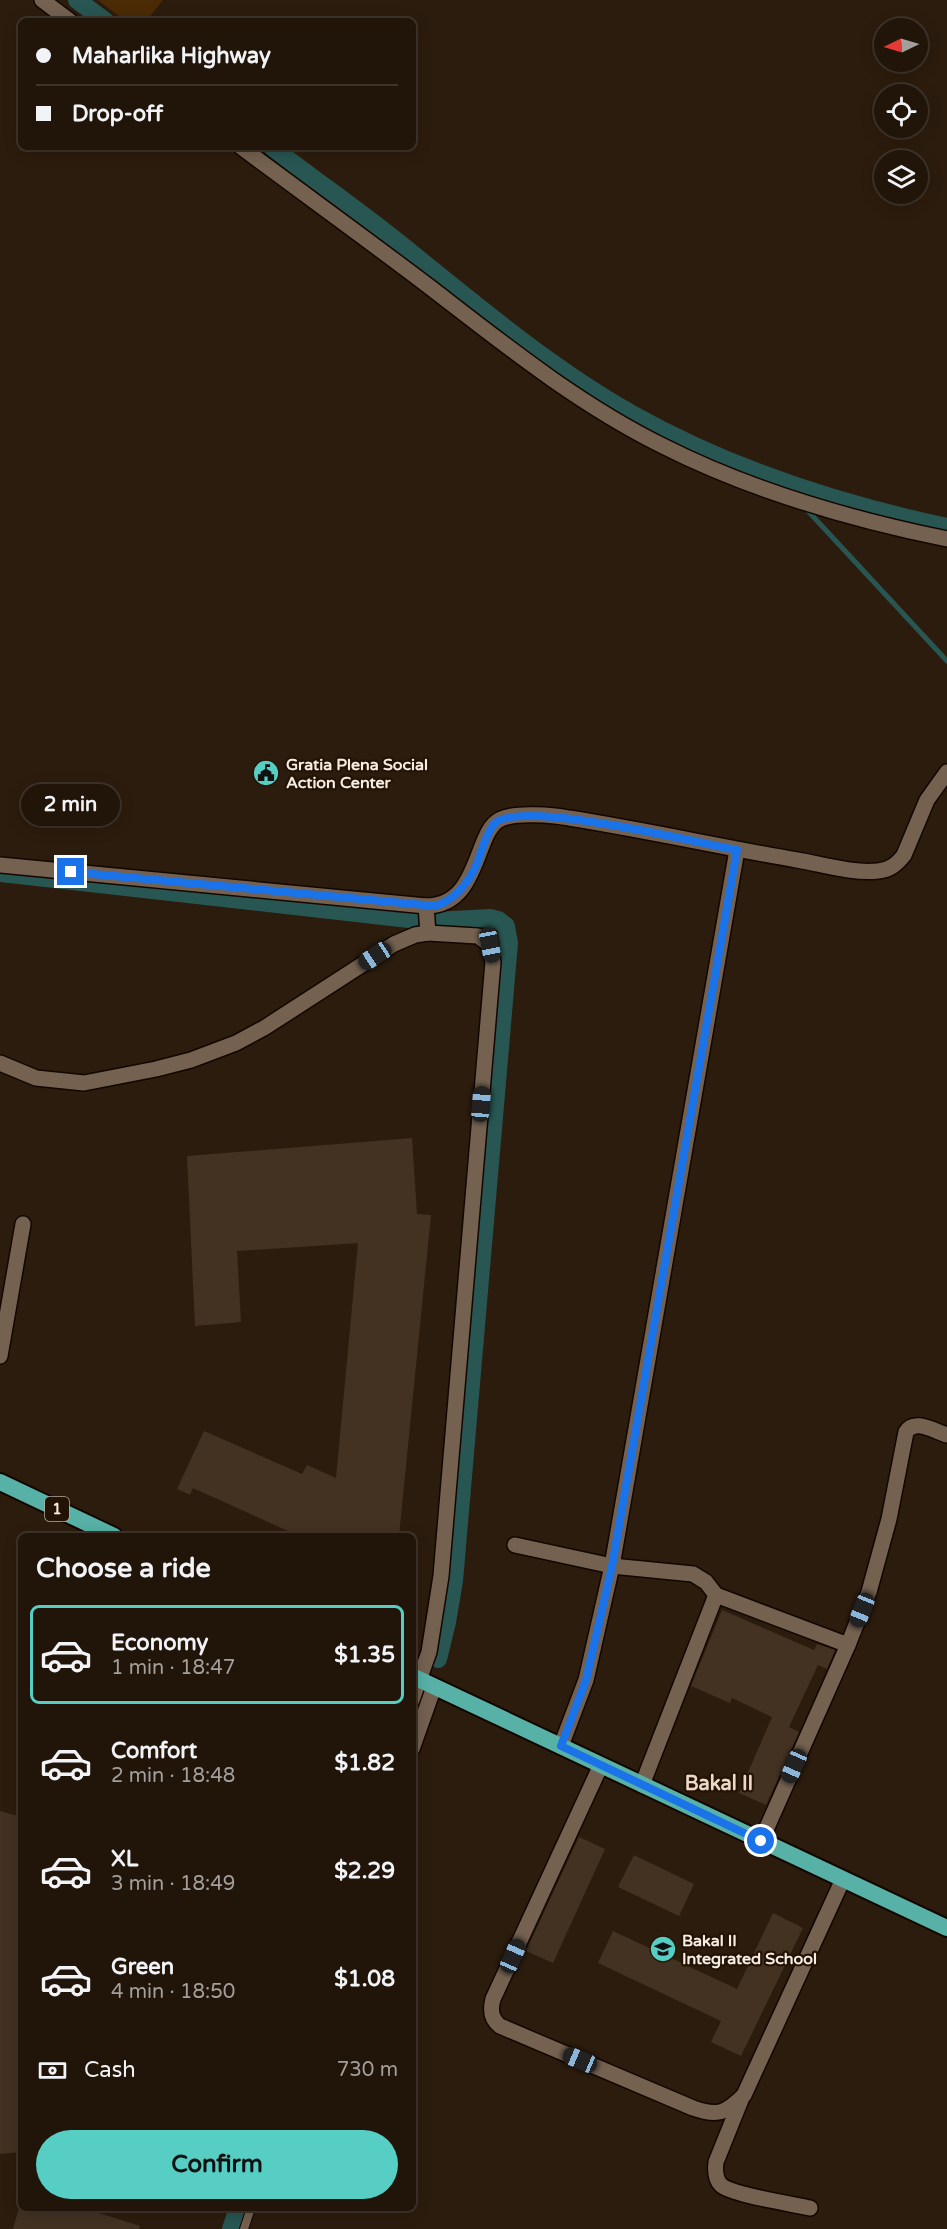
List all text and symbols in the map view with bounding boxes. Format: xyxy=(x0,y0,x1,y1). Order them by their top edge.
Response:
north arrow xyxy=(874,18,928,72)
map controls xyxy=(874,18,928,204)
text: Maharlika Highway xyxy=(72,43,271,69)
button: locate xyxy=(874,84,928,138)
text: Drop-off xyxy=(72,101,163,127)
button: layers xyxy=(874,150,928,204)
place label: Gratia Plena Social Action Center xyxy=(286,755,428,793)
public building icon: Gratia Plena Social Action Center xyxy=(251,758,281,788)
callout: 2 min xyxy=(22,785,121,827)
text: 2 min xyxy=(44,793,97,817)
route end xyxy=(57,858,84,885)
car xyxy=(478,926,502,964)
car xyxy=(355,939,395,973)
car xyxy=(470,1085,492,1123)
road number: 1 xyxy=(45,1497,69,1521)
text: Choose a ride xyxy=(36,1552,211,1585)
car xyxy=(847,1590,877,1630)
icon: car xyxy=(39,1628,93,1682)
text: Economy xyxy=(111,1630,208,1656)
text: $1.35 xyxy=(334,1642,395,1668)
text: 1 min · 18:47 xyxy=(111,1656,235,1680)
icon: car xyxy=(39,1736,93,1790)
text: Comfort xyxy=(111,1738,197,1764)
car xyxy=(778,1746,810,1786)
text: $1.82 xyxy=(334,1750,395,1776)
text: 2 min · 18:48 xyxy=(111,1764,235,1788)
district label: Bakal II xyxy=(685,1772,753,1796)
route start xyxy=(747,1827,774,1854)
icon: car xyxy=(39,1844,93,1898)
text: XL xyxy=(111,1846,138,1872)
text: $2.29 xyxy=(334,1858,395,1884)
text: 3 min · 18:49 xyxy=(111,1872,235,1896)
place label: Bakal II Integrated School xyxy=(682,1931,817,1969)
school or university icon: Bakal II Integrated School xyxy=(648,1934,678,1964)
car xyxy=(497,1936,529,1976)
icon: car xyxy=(39,1952,93,2006)
text: Green xyxy=(111,1954,174,1980)
text: $1.08 xyxy=(334,1966,395,1992)
text: 4 min · 18:50 xyxy=(111,1980,235,2004)
car xyxy=(560,2045,600,2075)
icon: cash xyxy=(36,2054,69,2087)
text: Cash xyxy=(84,2057,136,2083)
text: 730 m xyxy=(337,2058,398,2082)
button: Confirm xyxy=(36,2130,398,2199)

